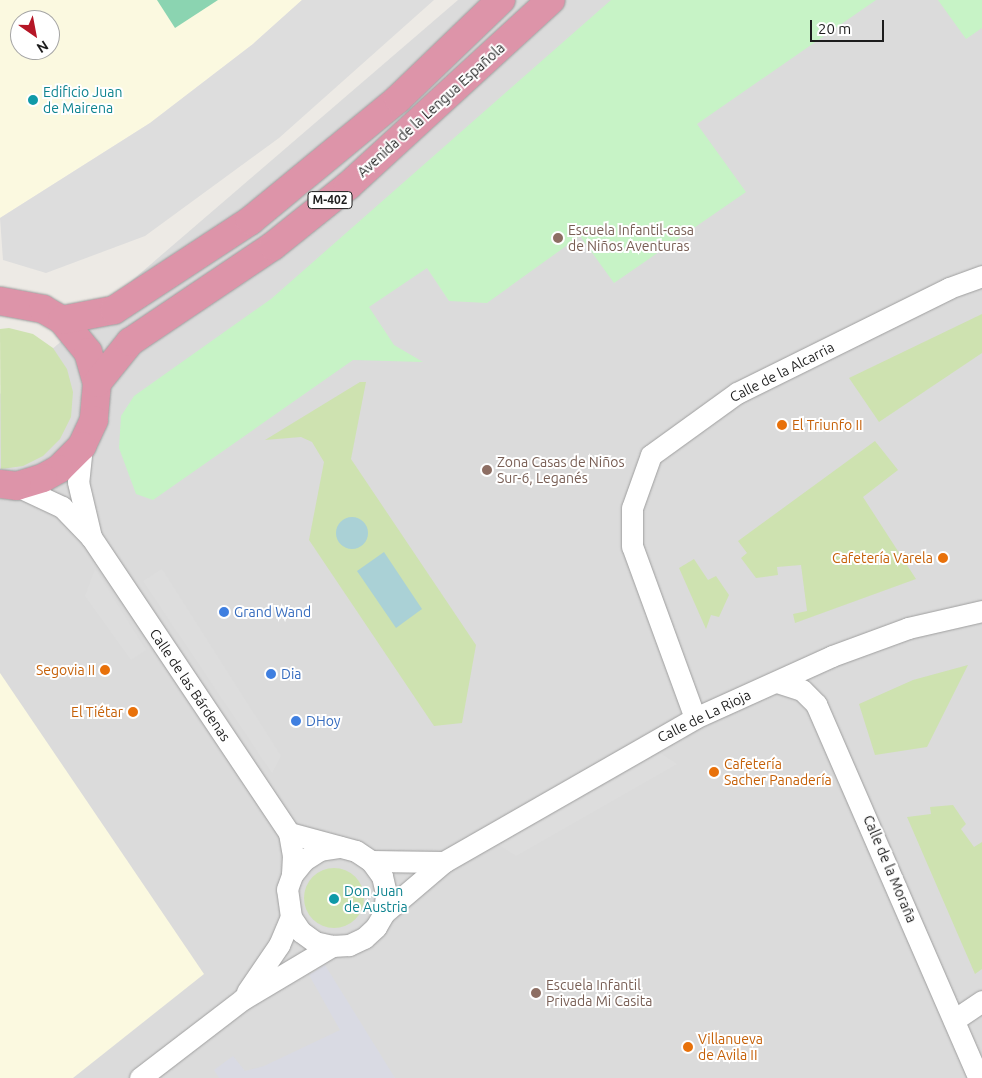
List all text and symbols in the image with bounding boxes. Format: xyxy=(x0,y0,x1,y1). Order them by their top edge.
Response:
north arrow xyxy=(10,10,60,60)
scale bar xyxy=(812,10,886,42)
text: 20 m xyxy=(818,20,851,37)
text: N xyxy=(34,37,51,56)
street label: Avenida de la Lengua Española xyxy=(354,39,508,181)
place label: Edificio Juan de Mairena xyxy=(43,84,122,116)
marker: Edificio Juan de Mairena xyxy=(27,94,39,106)
road number: M-402 xyxy=(308,190,352,210)
place label: Escuela Infantil-casa de Niños Aventuras xyxy=(568,222,694,254)
marker: Escuela Infantil-casa de Niños Aventuras xyxy=(552,232,564,244)
street label: Calle de la Alcarria xyxy=(727,338,837,406)
place label: El Triunfo II xyxy=(792,417,863,433)
marker: El Triunfo II xyxy=(776,419,788,431)
place label: Zona Casas de Niños Sur-6, Leganés xyxy=(497,454,625,487)
marker: Zona Casas de Niños Sur-6, Leganés xyxy=(481,464,493,476)
place label: Cafetería Varela xyxy=(832,550,933,566)
marker: Cafetería Varela xyxy=(937,552,949,564)
place label: Grand Wand xyxy=(234,604,311,620)
marker: Grand Wand xyxy=(218,606,230,618)
street label: Calle de las Bárdenas xyxy=(146,626,234,744)
place label: Segovia II xyxy=(36,662,95,678)
marker: Segovia II xyxy=(99,664,111,676)
place label: Dia xyxy=(281,666,301,682)
marker: Dia xyxy=(265,668,277,680)
street label: Calle de La Rioja xyxy=(655,686,753,746)
place label: El Tiétar xyxy=(71,704,123,720)
marker: El Tiétar xyxy=(127,706,139,718)
place label: DHoy xyxy=(306,713,341,729)
marker: DHoy xyxy=(290,715,302,727)
place label: Cafetería Sacher Panadería xyxy=(724,756,832,789)
marker: Cafetería Sacher Panadería xyxy=(708,766,720,778)
street label: Calle de la Moraña xyxy=(860,813,920,925)
place label: Don Juan de Austria xyxy=(344,883,408,916)
marker: Don Juan de Austria xyxy=(328,893,340,905)
place label: Escuela Infantil Privada Mi Casita xyxy=(546,977,652,1010)
marker: Escuela Infantil Privada Mi Casita xyxy=(530,987,542,999)
place label: Villanueva de Avila II xyxy=(698,1031,763,1064)
marker: Villanueva de Avila II xyxy=(682,1041,694,1053)

